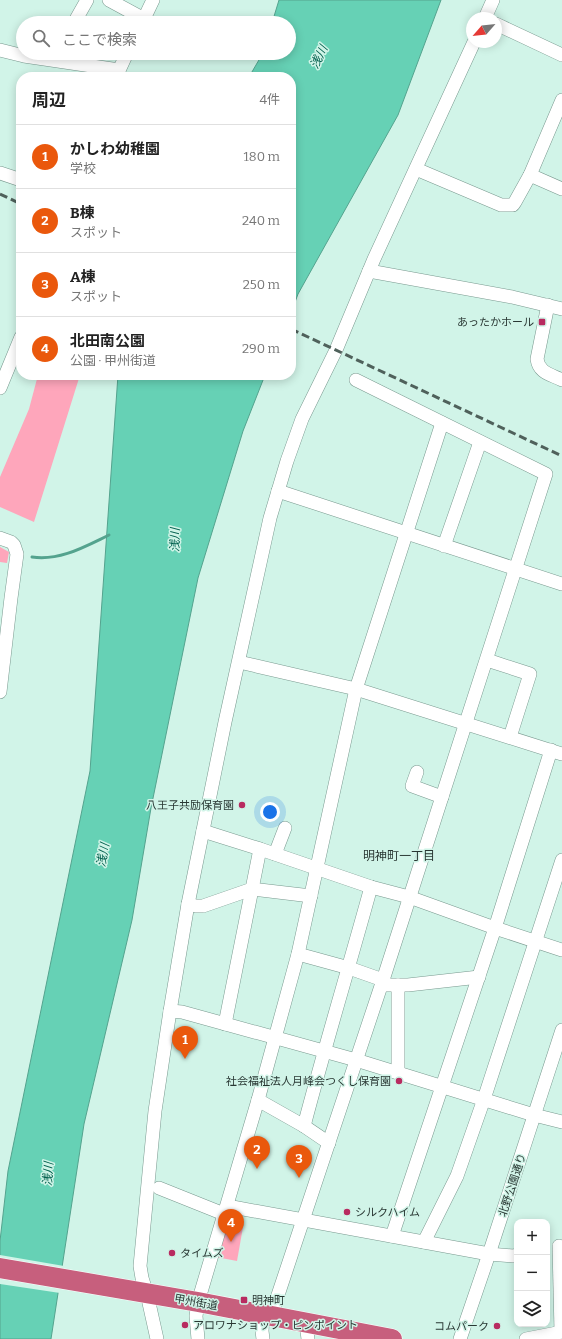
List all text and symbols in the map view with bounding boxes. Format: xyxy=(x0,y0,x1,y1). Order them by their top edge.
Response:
north arrow xyxy=(466,12,502,48)
search box xyxy=(16,16,296,60)
icon: search xyxy=(30,27,52,49)
text: ここで検索 xyxy=(62,31,137,49)
water label: 浅川 xyxy=(307,41,331,71)
text: 周辺 xyxy=(32,90,66,111)
text: 4件 xyxy=(259,92,280,107)
text: かしわ幼稚園 xyxy=(70,140,160,158)
text: 1 xyxy=(42,149,48,164)
text: 180 m xyxy=(244,149,280,164)
text: 学校 xyxy=(70,161,96,176)
text: B棟 xyxy=(70,204,95,222)
text: 2 xyxy=(41,213,49,228)
text: 240 m xyxy=(242,213,280,228)
text: スポット xyxy=(70,225,122,240)
text: A棟 xyxy=(70,268,96,286)
text: 3 xyxy=(41,277,49,292)
text: 250 m xyxy=(243,277,280,292)
text: スポット xyxy=(70,289,122,304)
place label: あったかホール xyxy=(457,316,534,329)
marker: あったかホール xyxy=(537,317,547,327)
text: 北田南公園 xyxy=(70,332,145,350)
text: 4 xyxy=(41,341,49,356)
text: 290 m xyxy=(242,341,280,356)
text: 公園 · 甲州街道 xyxy=(70,353,156,368)
water label: 浅川 xyxy=(168,526,182,552)
place label: 八王子共励保育園 xyxy=(146,799,234,812)
marker: 八王子共励保育園 xyxy=(237,800,247,810)
your location xyxy=(260,802,280,822)
water label: 浅川 xyxy=(94,840,112,868)
district label: 明神町一丁目 xyxy=(363,849,435,863)
pin: 1 xyxy=(172,1026,198,1059)
place label: 社会福祉法人月峰会つくし保育園 xyxy=(226,1075,391,1088)
marker: 社会福祉法人月峰会つくし保育園 xyxy=(394,1076,404,1086)
pin: 2 xyxy=(244,1136,270,1169)
pin: 3 xyxy=(286,1145,312,1178)
street label: 北野公園通り xyxy=(496,1152,529,1219)
water label: 浅川 xyxy=(40,1160,56,1186)
place label: シルクハイム xyxy=(355,1206,420,1219)
marker: シルクハイム xyxy=(342,1207,352,1217)
pin: 4 xyxy=(218,1209,244,1242)
map controls xyxy=(514,1219,550,1327)
button: + xyxy=(514,1219,550,1255)
place label: タイムズ xyxy=(180,1247,224,1260)
marker: タイムズ xyxy=(167,1248,177,1258)
button: − xyxy=(514,1255,550,1291)
button: layers xyxy=(514,1291,550,1327)
street label: 甲州街道 xyxy=(173,1292,219,1313)
place label: 明神町 xyxy=(252,1294,285,1307)
marker: 明神町 xyxy=(239,1295,249,1305)
place label: アロワナショップ・ピンポイント xyxy=(193,1319,358,1332)
marker: アロワナショップ・ピンポイント xyxy=(180,1320,190,1330)
place label: コムパーク xyxy=(434,1320,489,1333)
marker: コムパーク xyxy=(492,1321,502,1331)

